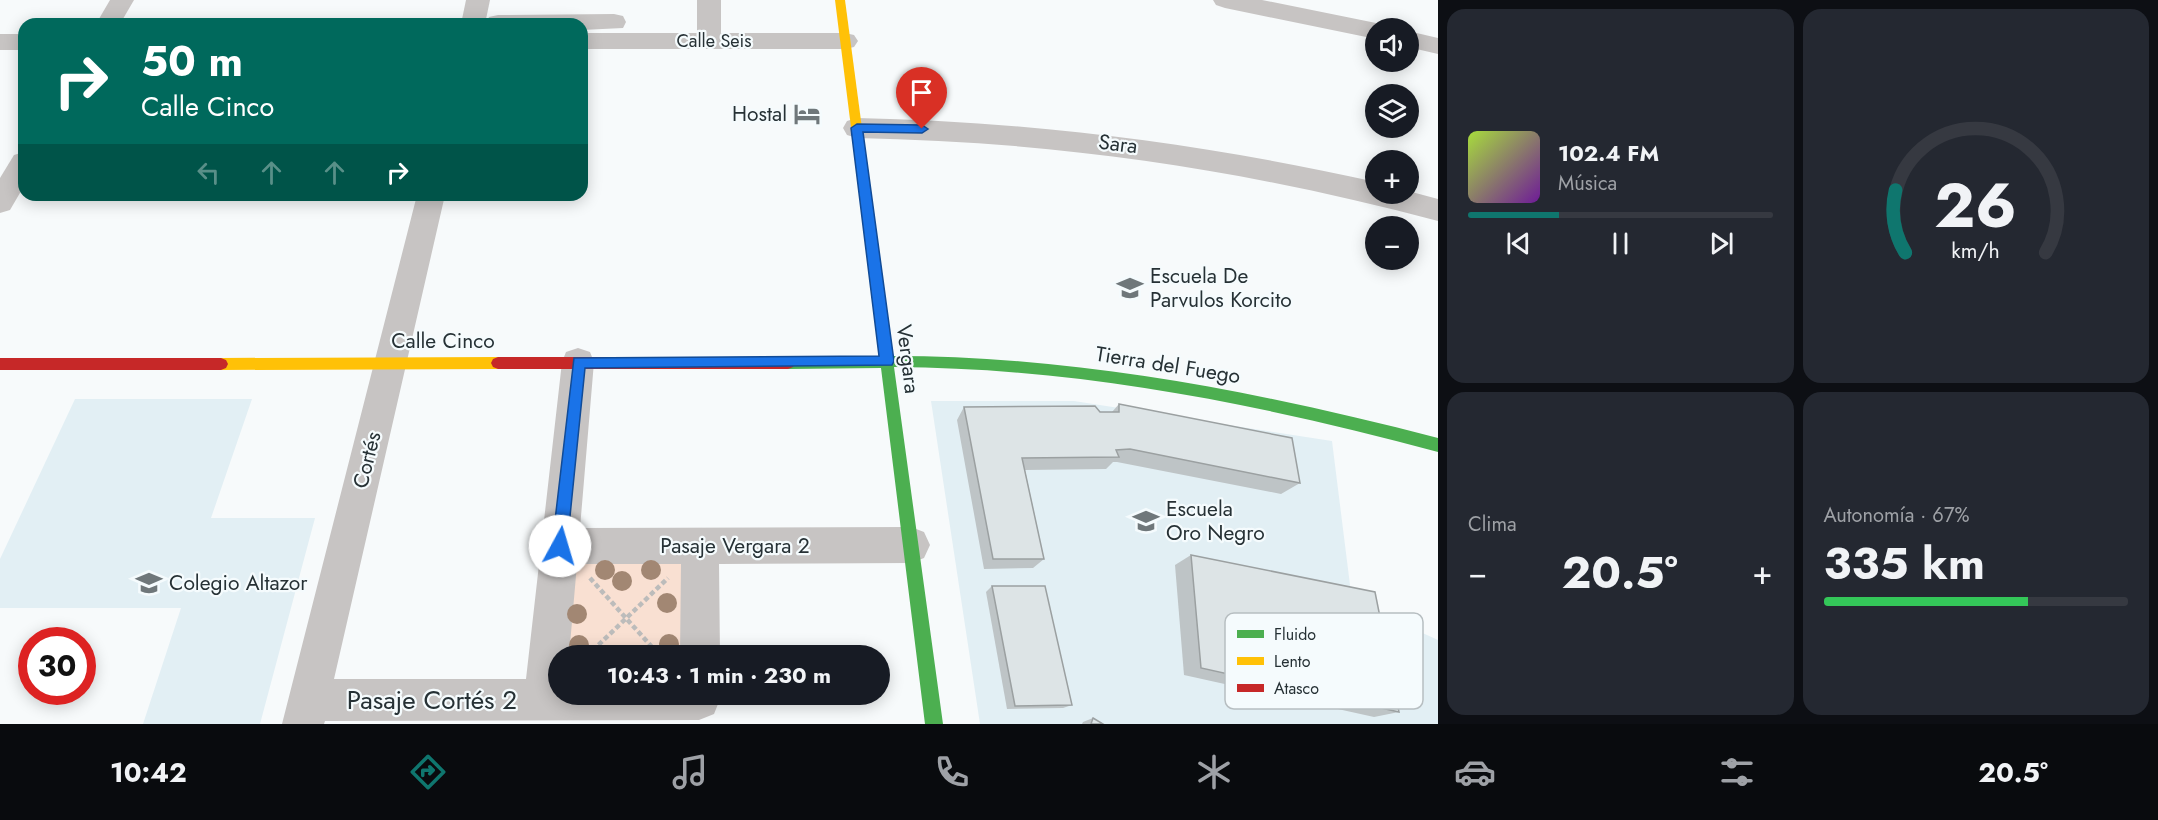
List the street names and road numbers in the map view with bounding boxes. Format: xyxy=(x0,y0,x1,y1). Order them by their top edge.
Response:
street label: Calle Seis xyxy=(676,28,752,54)
street label: Sara xyxy=(1097,127,1139,161)
street label: Vergara xyxy=(889,323,927,395)
street label: Calle Cinco xyxy=(391,326,495,356)
street label: Tierra del Fuego xyxy=(1093,339,1243,391)
street label: Cortés xyxy=(346,429,388,491)
street label: Pasaje Vergara 2 xyxy=(660,531,810,561)
street label: Pasaje Cortés 2 xyxy=(347,681,517,719)

